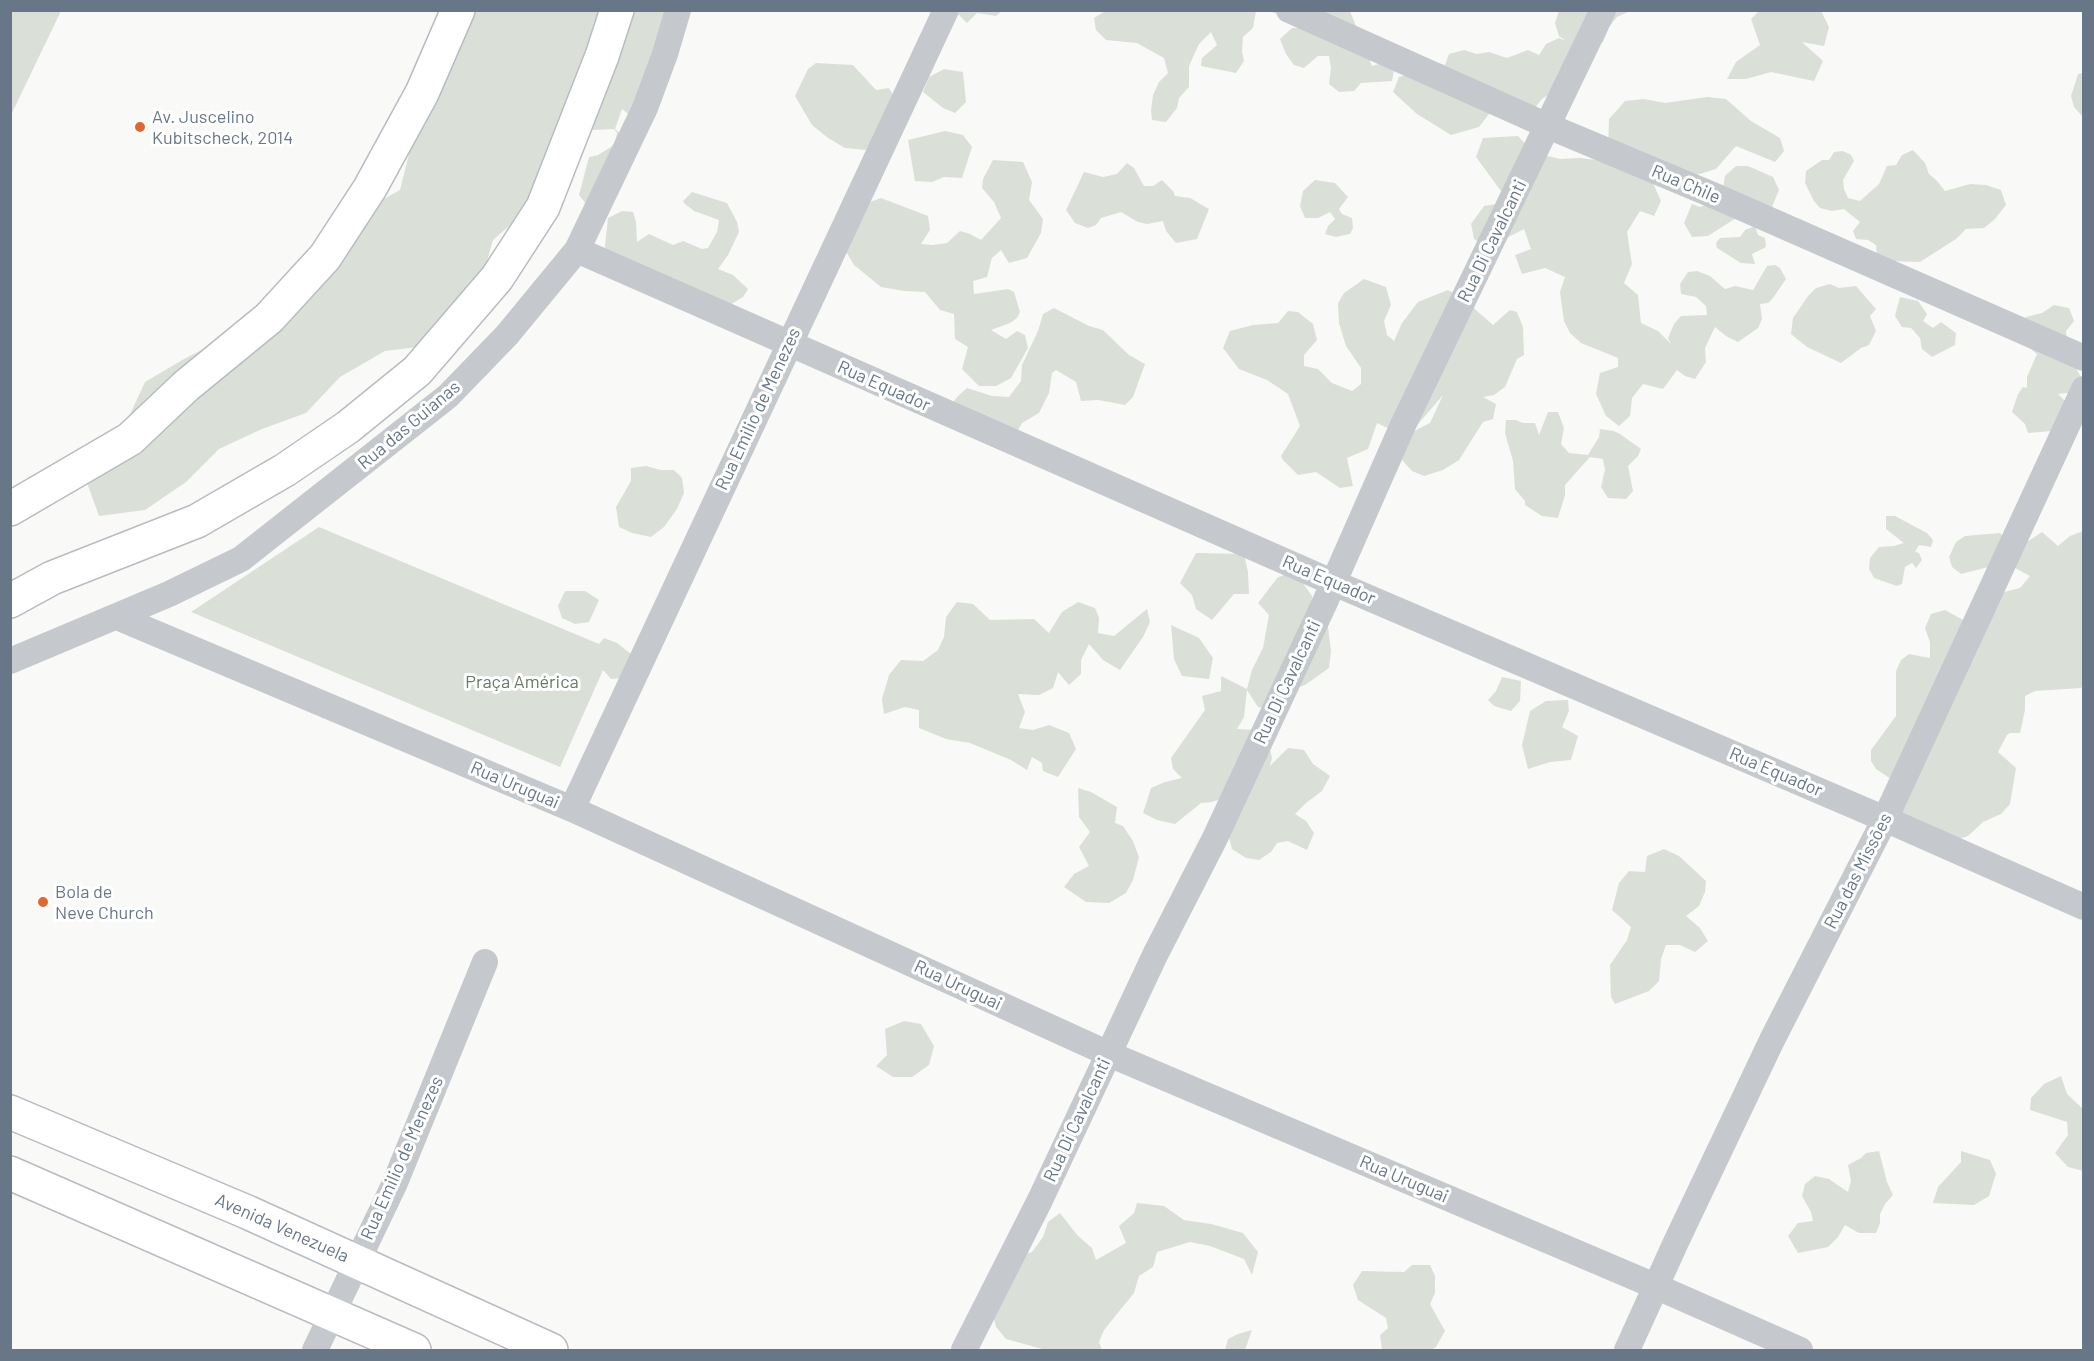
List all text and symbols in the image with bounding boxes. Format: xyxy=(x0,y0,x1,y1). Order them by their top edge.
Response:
place label: Av. Juscelino Kubitscheck, 2014 xyxy=(152,106,293,148)
marker: Av. Juscelino Kubitscheck, 2014 xyxy=(133,120,147,134)
street label: Rua Chile xyxy=(1648,160,1724,208)
street label: Rua Di Cavalcanti xyxy=(1453,176,1531,306)
street label: Rua Emilio de Menezes xyxy=(711,324,805,494)
street label: Rua Equador xyxy=(834,356,934,416)
street label: Rua das Guianas xyxy=(354,376,464,474)
street label: Rua Equador xyxy=(1279,551,1379,609)
street label: Rua Di Cavalcanti xyxy=(1249,617,1325,747)
park label: Praça América xyxy=(465,671,579,693)
street label: Rua Equador xyxy=(1726,743,1826,801)
street label: Rua Uruguai xyxy=(467,757,563,813)
street label: Rua das Missões xyxy=(1820,810,1896,932)
place label: Bola de Neve Church xyxy=(55,881,154,924)
marker: Bola de Neve Church xyxy=(36,895,50,909)
street label: Rua Uruguai xyxy=(911,955,1005,1015)
street label: Rua Di Cavalcanti xyxy=(1039,1055,1115,1185)
street label: Rua Emilio de Menezes xyxy=(356,1073,448,1243)
street label: Rua Uruguai xyxy=(1356,1151,1452,1207)
street label: Avenida Venezuela xyxy=(212,1189,352,1267)

